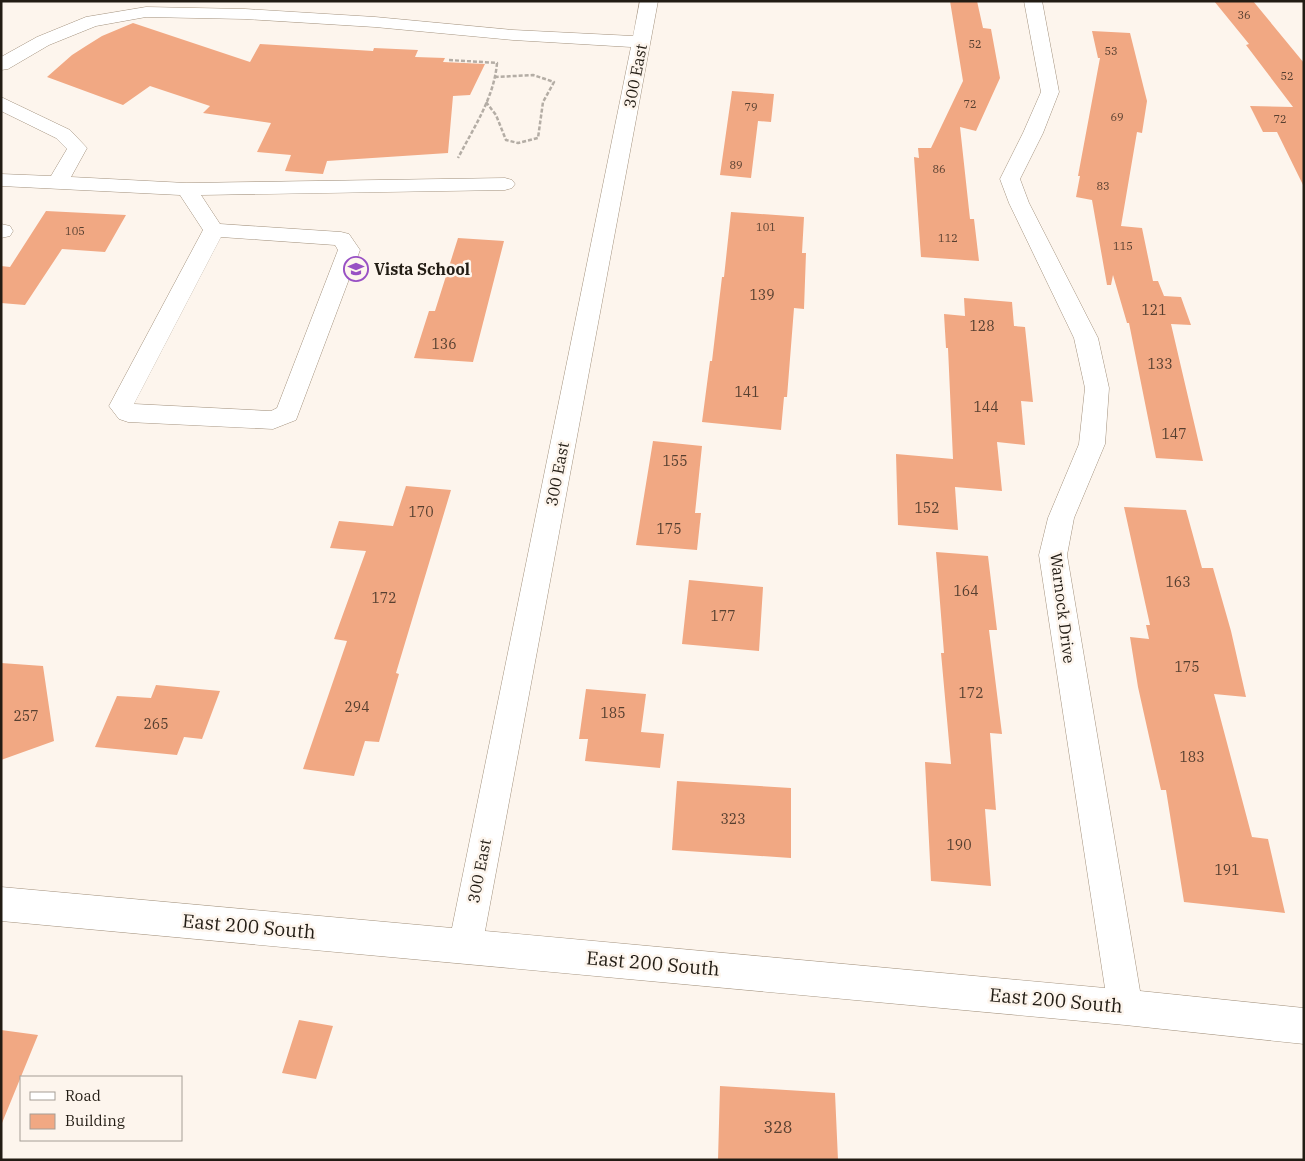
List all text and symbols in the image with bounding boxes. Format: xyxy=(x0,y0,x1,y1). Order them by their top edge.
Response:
house number: 36 xyxy=(1237,8,1251,22)
house number: 52 xyxy=(968,37,982,51)
street label: 300 East xyxy=(619,42,651,110)
house number: 53 xyxy=(1104,44,1118,58)
house number: 52 xyxy=(1280,69,1294,83)
house number: 72 xyxy=(963,97,977,111)
house number: 79 xyxy=(744,100,758,114)
house number: 69 xyxy=(1110,110,1124,124)
house number: 72 xyxy=(1273,112,1287,126)
house number: 89 xyxy=(729,158,743,172)
house number: 86 xyxy=(932,162,946,176)
house number: 83 xyxy=(1096,179,1110,193)
house number: 101 xyxy=(756,220,776,234)
house number: 105 xyxy=(65,224,85,238)
house number: 112 xyxy=(938,231,958,245)
house number: 115 xyxy=(1113,239,1133,253)
school or university icon: Vista School xyxy=(343,256,369,282)
place label: Vista School xyxy=(374,259,470,279)
house number: 139 xyxy=(749,286,775,304)
house number: 121 xyxy=(1141,301,1167,319)
house number: 128 xyxy=(969,317,995,335)
house number: 136 xyxy=(431,335,457,353)
house number: 133 xyxy=(1147,355,1173,373)
house number: 141 xyxy=(734,383,760,401)
house number: 144 xyxy=(973,398,999,416)
house number: 147 xyxy=(1161,425,1187,443)
street label: 300 East xyxy=(541,440,573,508)
house number: 155 xyxy=(662,452,688,470)
house number: 152 xyxy=(914,499,940,517)
house number: 170 xyxy=(408,503,434,521)
house number: 175 xyxy=(656,520,682,538)
street label: Warnock Drive xyxy=(1046,551,1080,665)
house number: 163 xyxy=(1165,573,1191,591)
house number: 164 xyxy=(953,582,979,600)
house number: 172 xyxy=(371,589,397,607)
house number: 177 xyxy=(710,607,736,625)
house number: 175 xyxy=(1174,658,1200,676)
house number: 172 xyxy=(958,684,984,702)
house number: 294 xyxy=(344,698,370,716)
house number: 185 xyxy=(600,704,626,722)
house number: 257 xyxy=(13,707,39,725)
house number: 265 xyxy=(143,715,169,733)
house number: 183 xyxy=(1179,748,1205,766)
house number: 323 xyxy=(720,810,746,828)
house number: 190 xyxy=(946,836,972,854)
street label: 300 East xyxy=(463,837,495,905)
house number: 191 xyxy=(1214,861,1240,879)
street label: East 200 South xyxy=(181,908,317,944)
street label: East 200 South xyxy=(585,945,721,981)
street label: East 200 South xyxy=(988,982,1124,1018)
legend xyxy=(20,1076,182,1141)
text: Road xyxy=(65,1086,101,1105)
text: Building xyxy=(65,1111,125,1130)
house number: 328 xyxy=(764,1117,792,1137)

